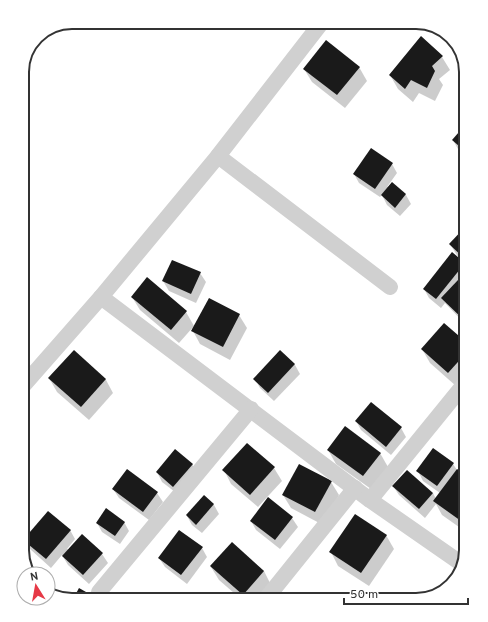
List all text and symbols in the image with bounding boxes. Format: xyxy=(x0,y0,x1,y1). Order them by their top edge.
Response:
north arrow xyxy=(16,566,56,606)
text: N xyxy=(29,570,39,585)
scale bar xyxy=(344,580,468,606)
text: 50 m xyxy=(350,587,378,603)

